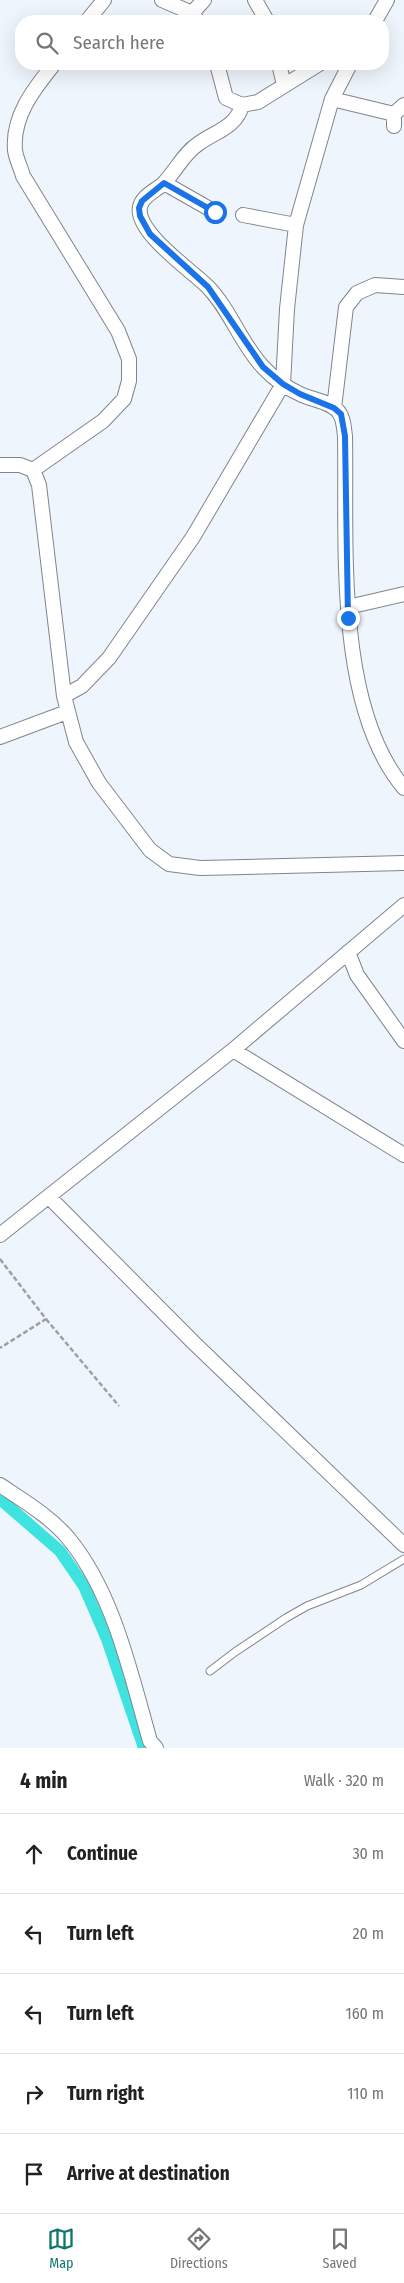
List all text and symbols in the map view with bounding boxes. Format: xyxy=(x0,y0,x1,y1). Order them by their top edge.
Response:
search box xyxy=(15,15,389,70)
icon: search xyxy=(33,29,61,57)
text: Search here xyxy=(73,31,165,54)
route start xyxy=(204,201,227,224)
route end xyxy=(337,607,360,630)
text: 4 min xyxy=(20,1768,68,1794)
text: Walk · 320 m xyxy=(304,1771,384,1790)
icon: ahead xyxy=(20,1840,48,1868)
text: Continue xyxy=(67,1842,138,1865)
text: 30 m xyxy=(352,1844,384,1863)
icon: left xyxy=(20,1920,48,1948)
text: Turn left xyxy=(67,1922,134,1945)
text: 20 m xyxy=(353,1924,384,1943)
icon: left xyxy=(20,2000,48,2028)
text: Turn left xyxy=(67,2002,134,2025)
text: 160 m xyxy=(345,2004,384,2023)
icon: right xyxy=(20,2080,48,2108)
text: Turn right xyxy=(67,2082,144,2105)
text: 110 m xyxy=(347,2084,384,2103)
icon: arrive xyxy=(20,2160,48,2188)
text: Arrive at destination xyxy=(67,2162,230,2185)
tab: Map xyxy=(47,2225,75,2272)
tab: Directions xyxy=(170,2225,228,2272)
tab: Saved xyxy=(322,2225,357,2272)

